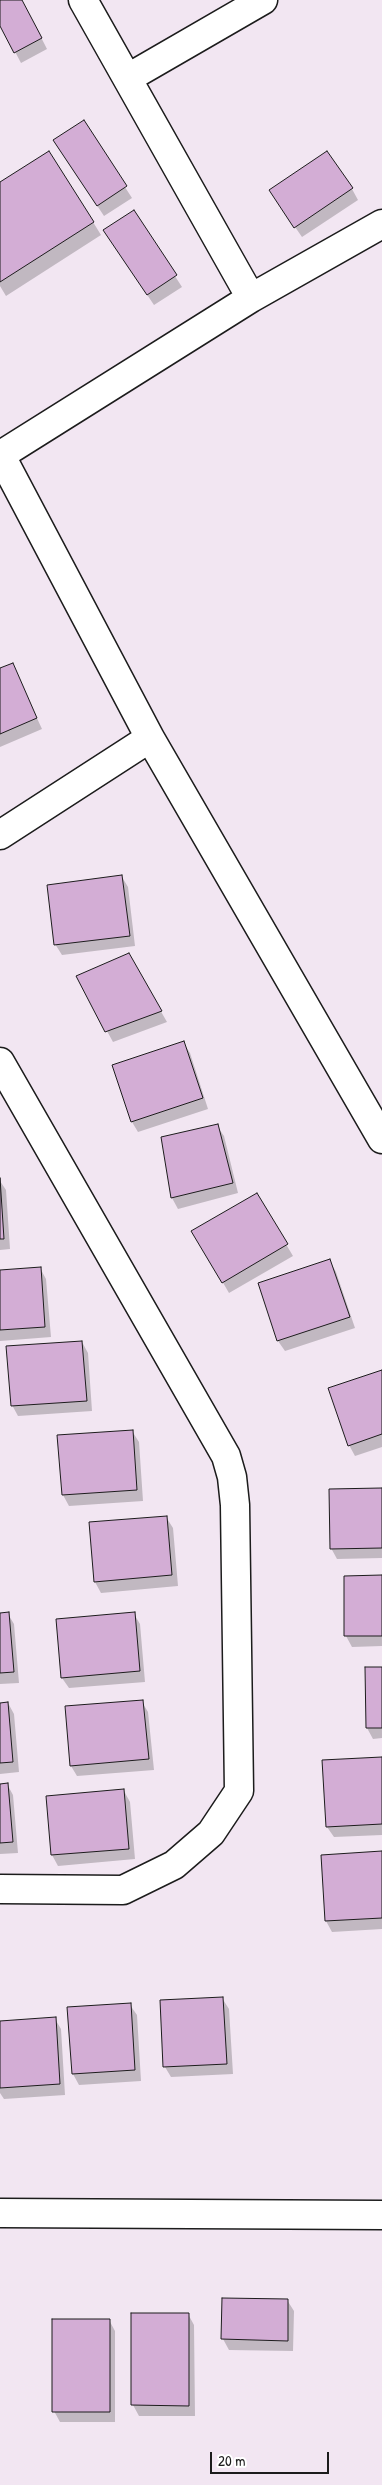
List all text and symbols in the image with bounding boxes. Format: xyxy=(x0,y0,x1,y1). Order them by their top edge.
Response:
scale bar xyxy=(212,2442,331,2474)
text: 20 m xyxy=(218,2450,245,2471)

